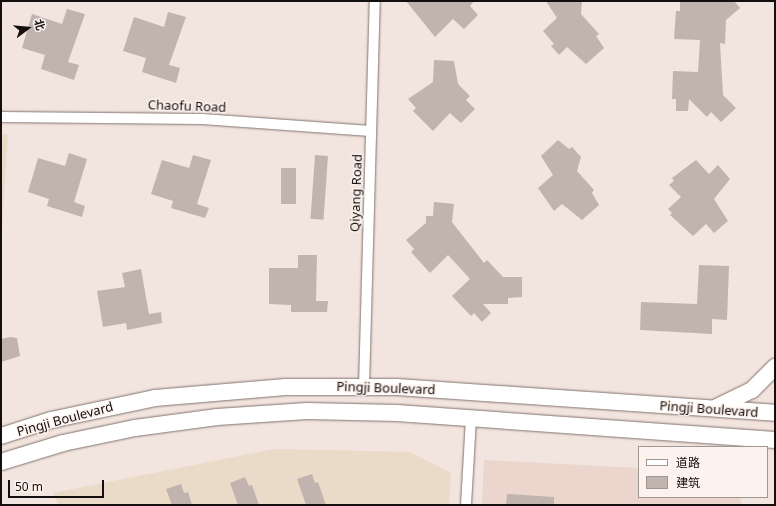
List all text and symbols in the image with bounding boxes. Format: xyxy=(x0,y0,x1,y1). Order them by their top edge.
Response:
north arrow xyxy=(8,8,48,48)
text: 北 xyxy=(31,17,49,32)
street label: Chaofu Road xyxy=(147,97,227,115)
street label: Qiyang Road xyxy=(347,154,365,232)
street label: Pingji Boulevard xyxy=(336,378,436,398)
street label: Pingji Boulevard xyxy=(659,398,759,420)
street label: Pingji Boulevard xyxy=(15,399,115,439)
legend xyxy=(638,446,768,498)
text: 道路 xyxy=(676,454,700,471)
scale bar xyxy=(10,472,106,498)
text: 建筑 xyxy=(676,474,700,491)
text: 50 m xyxy=(15,478,43,495)

